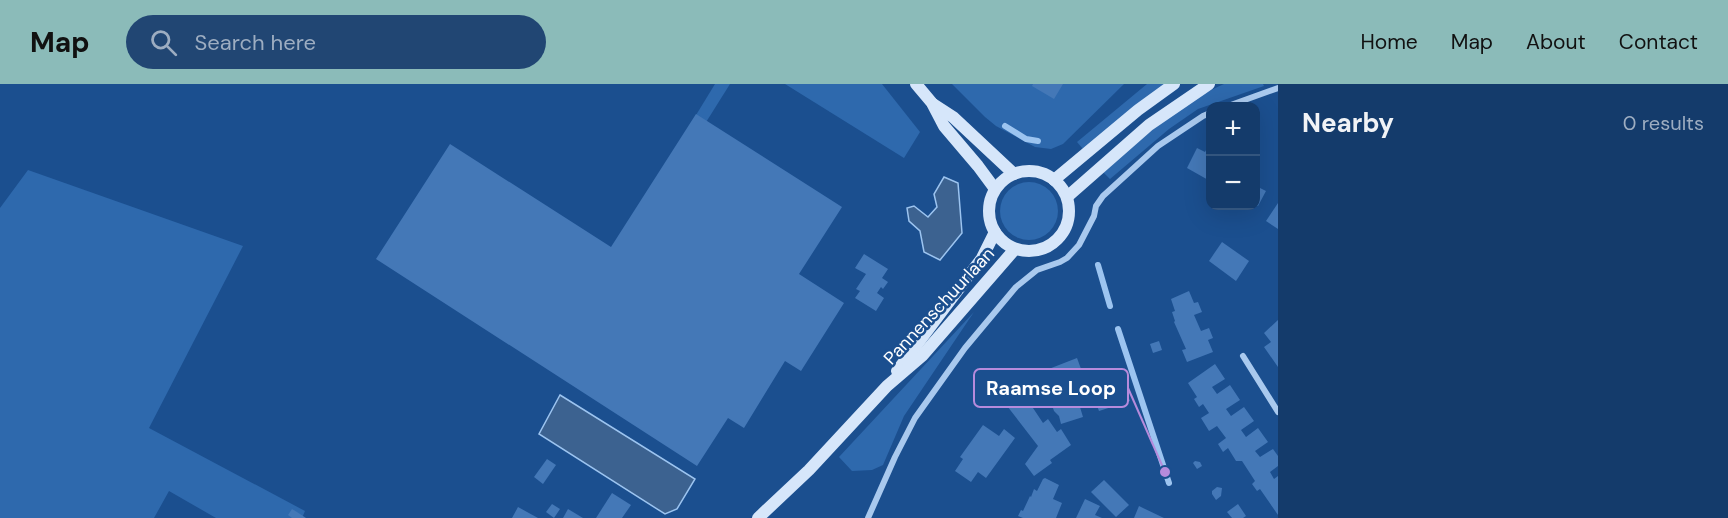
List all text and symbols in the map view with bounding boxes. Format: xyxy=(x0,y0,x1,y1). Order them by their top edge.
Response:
search box xyxy=(126,15,546,69)
text: Map xyxy=(30,24,90,61)
icon: search xyxy=(147,26,180,59)
text: Search here xyxy=(195,28,316,57)
text: Home xyxy=(1360,28,1418,56)
text: Map xyxy=(1451,28,1493,56)
text: About xyxy=(1526,28,1586,56)
text: Contact xyxy=(1619,28,1698,56)
map controls xyxy=(1206,102,1260,210)
button: + xyxy=(1206,102,1260,156)
text: Nearby xyxy=(1302,106,1394,140)
text: 0 results xyxy=(1623,110,1704,136)
button: − xyxy=(1206,156,1260,210)
street label: Pannenschuurlaan xyxy=(878,242,1000,370)
callout: Raamse Loop xyxy=(974,369,1128,407)
text: Raamse Loop xyxy=(986,375,1116,401)

